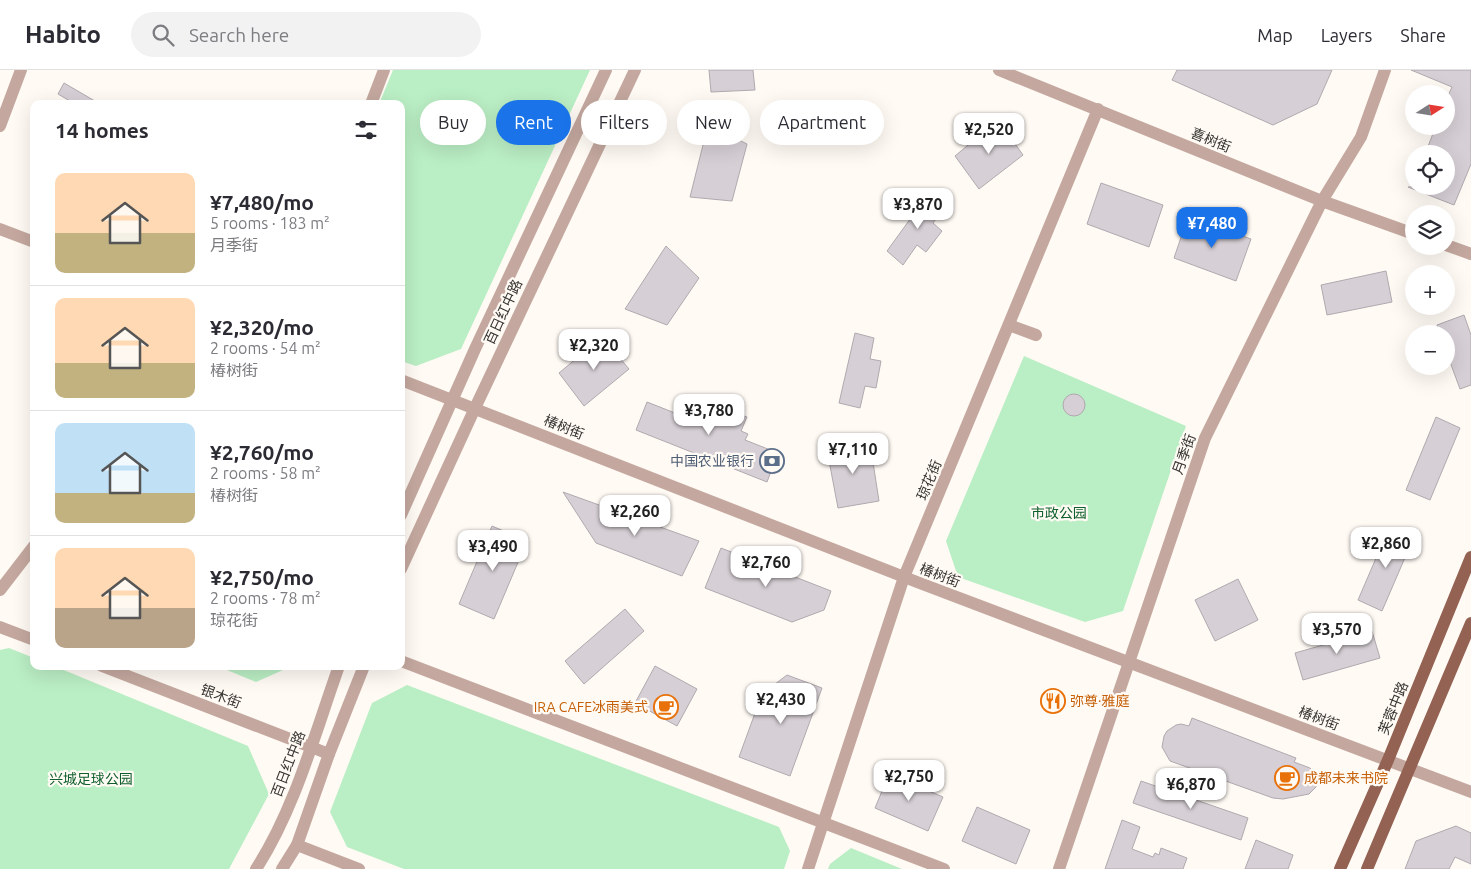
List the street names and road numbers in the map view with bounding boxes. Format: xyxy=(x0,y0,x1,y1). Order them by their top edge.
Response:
street label: 喜树街 xyxy=(1189,125,1233,155)
street label: 百日红中路 xyxy=(481,277,525,347)
street label: 椿树街 xyxy=(542,412,586,442)
street label: 月季街 xyxy=(1169,432,1199,476)
street label: 琼花街 xyxy=(913,458,945,502)
street label: 椿树街 xyxy=(918,560,962,590)
street label: 芙蓉中路 xyxy=(1375,679,1411,737)
street label: 银木街 xyxy=(199,681,243,711)
street label: 椿树街 xyxy=(1297,703,1341,733)
street label: 百日红中路 xyxy=(268,728,308,800)

